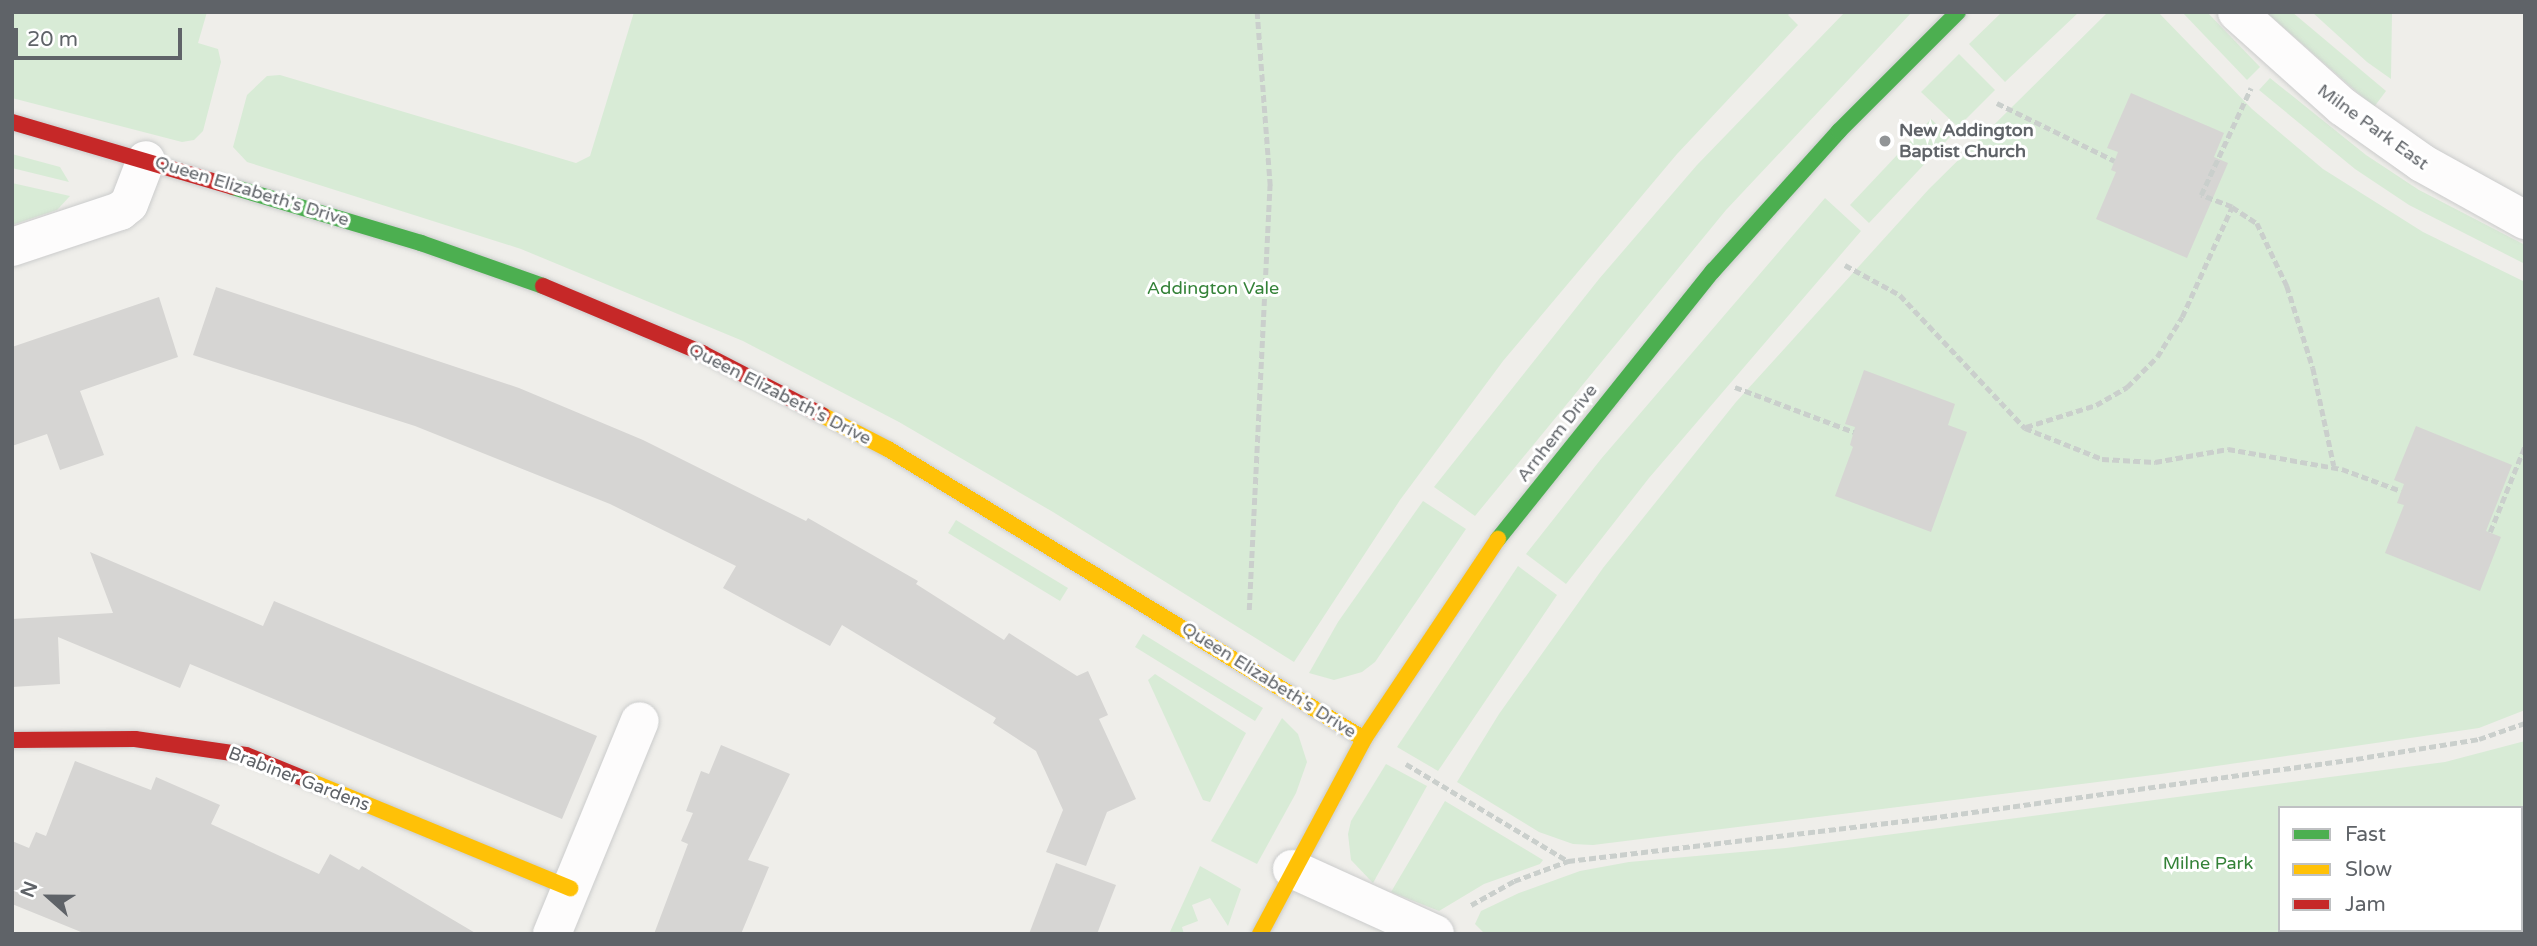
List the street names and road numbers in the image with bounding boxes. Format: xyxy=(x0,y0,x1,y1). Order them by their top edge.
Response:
street label: Milne Park East xyxy=(2313,79,2433,175)
street label: Queen Elizabeth's Drive xyxy=(152,151,352,231)
street label: Queen Elizabeth's Drive xyxy=(685,339,875,449)
street label: Arnhem Drive xyxy=(1512,380,1602,486)
street label: Queen Elizabeth's Drive xyxy=(1178,617,1360,743)
street label: Brabiner Gardens xyxy=(225,742,373,816)

